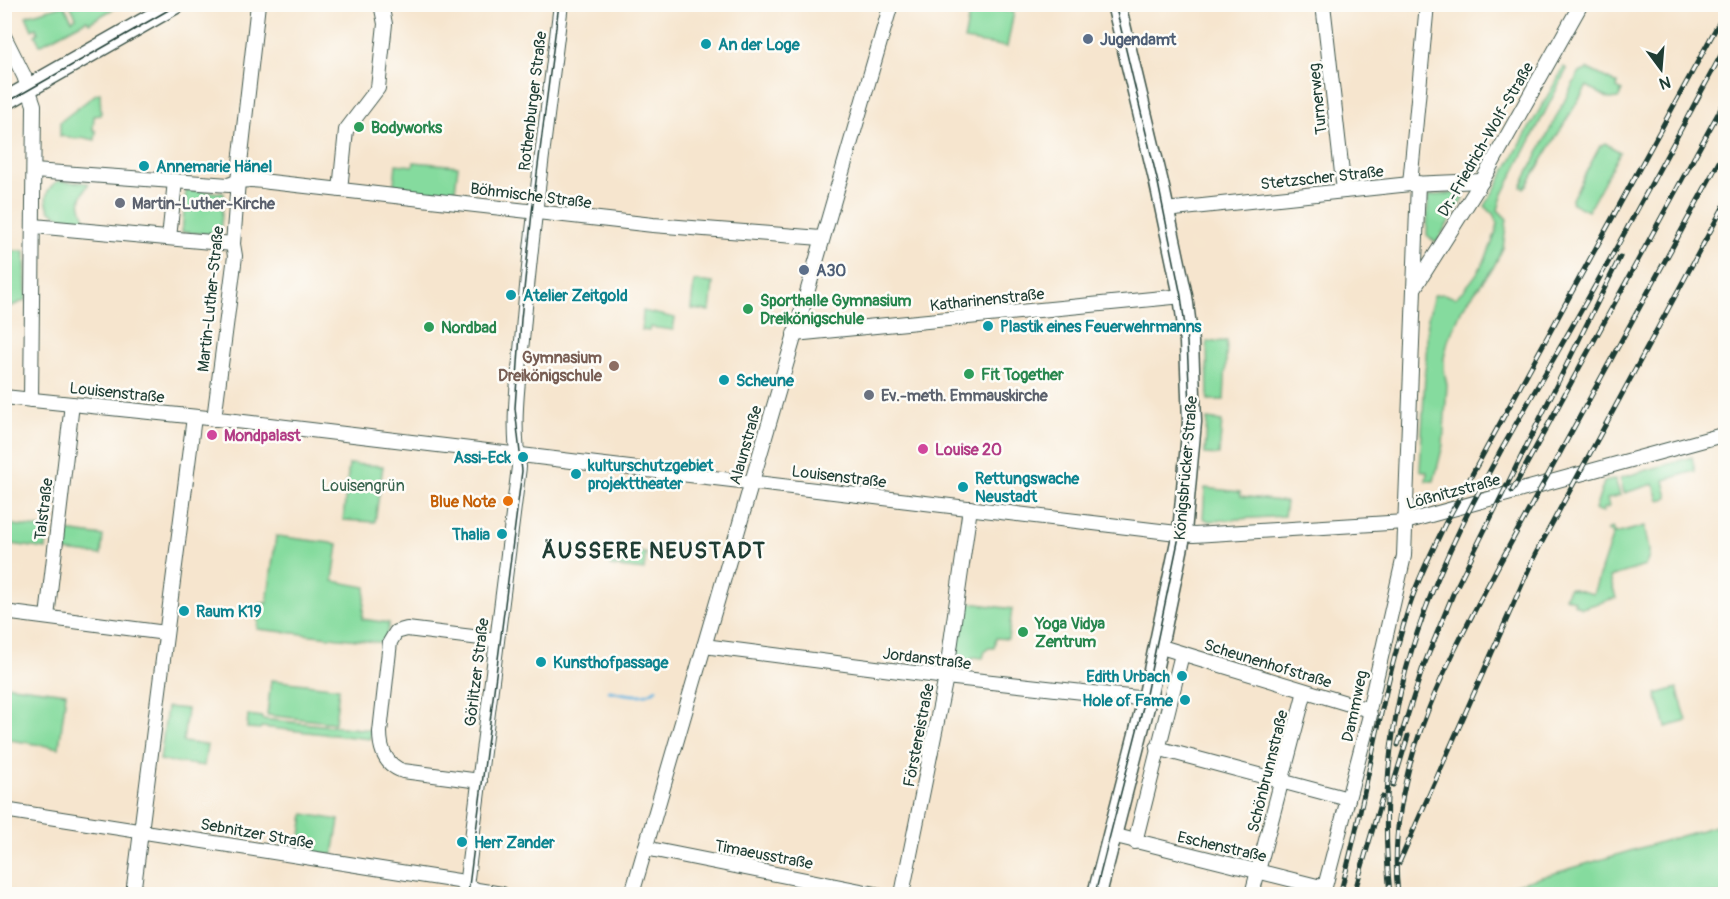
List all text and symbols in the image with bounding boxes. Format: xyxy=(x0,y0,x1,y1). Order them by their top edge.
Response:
street label: Rothenburger Straße xyxy=(514,30,552,172)
place label: Jugendamt xyxy=(1100,30,1177,50)
marker: Jugendamt xyxy=(1081,32,1095,46)
place label: An der Loge xyxy=(718,35,801,55)
marker: An der Loge xyxy=(699,37,713,51)
north arrow xyxy=(1631,39,1691,99)
street label: Dr.-Friedrich-Wolf-Straße xyxy=(1433,59,1538,220)
street label: Turnerweg xyxy=(1304,62,1332,136)
text: N xyxy=(1657,71,1673,94)
place label: Bodyworks xyxy=(371,118,443,138)
marker: Bodyworks xyxy=(352,120,366,134)
place label: Annemarie Hänel xyxy=(156,157,272,177)
marker: Annemarie Hänel xyxy=(137,159,151,173)
street label: Stetzscher Straße xyxy=(1259,162,1385,194)
street label: Böhmische Straße xyxy=(469,179,593,213)
place label: Martin-Luther-Kirche xyxy=(132,194,276,214)
marker: Martin-Luther-Kirche xyxy=(113,196,127,210)
street label: Martin-Luther-Straße xyxy=(193,225,229,373)
place label: A30 xyxy=(816,261,846,281)
marker: A30 xyxy=(797,263,811,277)
street label: Katharinenstraße xyxy=(929,284,1046,316)
place label: Atelier Zeitgold xyxy=(523,286,628,306)
marker: Atelier Zeitgold xyxy=(504,288,518,302)
place label: Sporthalle Gymnasium Dreikönigschule xyxy=(760,291,911,329)
marker: Sporthalle Gymnasium Dreikönigschule xyxy=(741,302,755,316)
place label: Plastik eines Feuerwehrmanns xyxy=(1000,317,1202,337)
place label: Nordbad xyxy=(441,318,497,338)
marker: Plastik eines Feuerwehrmanns xyxy=(981,319,995,333)
marker: Nordbad xyxy=(422,320,436,334)
place label: Gymnasium Dreikönigschule xyxy=(498,348,603,386)
marker: Gymnasium Dreikönigschule xyxy=(607,359,621,373)
place label: Fit Together xyxy=(981,365,1064,385)
marker: Fit Together xyxy=(962,367,976,381)
place label: Scheune xyxy=(736,371,795,391)
marker: Scheune xyxy=(717,373,731,387)
street label: Louisenstraße xyxy=(68,378,165,408)
place label: Ev.-meth. Emmauskirche xyxy=(881,386,1049,406)
marker: Ev.-meth. Emmauskirche xyxy=(862,388,876,402)
street label: Königsbrücker Straße xyxy=(1170,395,1202,541)
street label: Alaunstraße xyxy=(725,403,767,487)
place label: Mondpalast xyxy=(224,426,301,446)
marker: Mondpalast xyxy=(205,428,219,442)
place label: Louise 20 xyxy=(935,440,1002,460)
marker: Louise 20 xyxy=(916,442,930,456)
place label: Assi-Eck xyxy=(454,448,511,468)
marker: Assi-Eck xyxy=(516,450,530,464)
place label: kulturschutzgebiet projekttheater xyxy=(587,456,714,494)
street label: Louisenstraße xyxy=(790,461,888,493)
marker: kulturschutzgebiet projekttheater xyxy=(569,467,583,481)
place label: Rettungswache Neustadt xyxy=(975,469,1080,507)
street label: Lößnitzstraße xyxy=(1404,470,1503,514)
park label: Louisengrün xyxy=(321,476,405,496)
street label: Talstraße xyxy=(30,477,58,541)
marker: Rettungswache Neustadt xyxy=(956,480,970,494)
place label: Blue Note xyxy=(430,492,497,512)
marker: Blue Note xyxy=(501,494,515,508)
place label: Thalia xyxy=(451,525,491,545)
marker: Thalia xyxy=(495,527,509,541)
district label: ÄUSSERE NEUSTADT xyxy=(542,537,766,565)
place label: Raum K19 xyxy=(196,602,262,622)
marker: Raum K19 xyxy=(177,604,191,618)
place label: Yoga Vidya Zentrum xyxy=(1034,614,1105,652)
street label: Görlitzer Straße xyxy=(460,617,494,727)
marker: Yoga Vidya Zentrum xyxy=(1016,625,1030,639)
street label: Scheunenhofstraße xyxy=(1201,635,1334,693)
street label: Jordanstraße xyxy=(882,644,972,674)
place label: Kunsthofpassage xyxy=(553,653,669,673)
marker: Kunsthofpassage xyxy=(534,655,548,669)
place label: Edith Urbach xyxy=(1086,667,1170,687)
marker: Edith Urbach xyxy=(1175,669,1189,683)
street label: Dammweg xyxy=(1338,669,1372,744)
street label: Förstereistraße xyxy=(899,682,939,789)
place label: Hole of Fame xyxy=(1082,691,1174,711)
marker: Hole of Fame xyxy=(1178,693,1192,707)
street label: Schönbrunnstraße xyxy=(1243,708,1293,835)
street label: Sebnitzer Straße xyxy=(199,814,315,854)
street label: Eschenstraße xyxy=(1175,827,1268,867)
place label: Herr Zander xyxy=(474,833,555,853)
marker: Herr Zander xyxy=(455,835,469,849)
street label: Timaeusstraße xyxy=(713,836,815,874)

